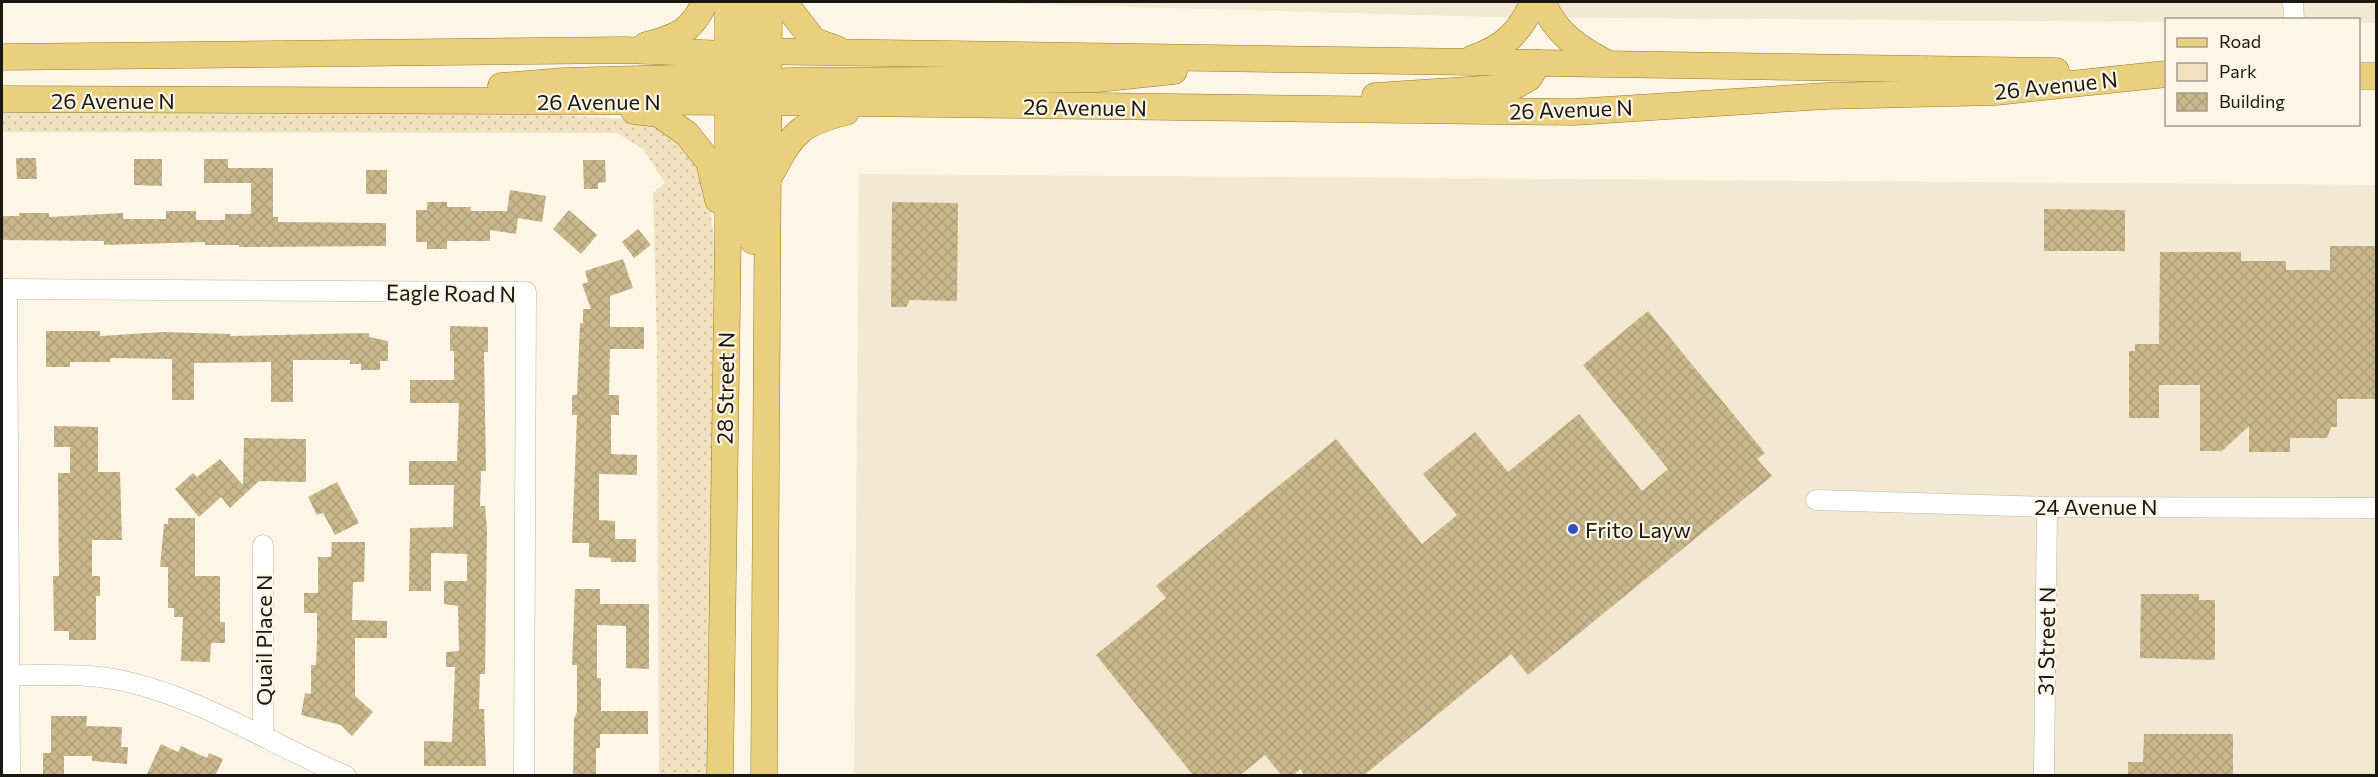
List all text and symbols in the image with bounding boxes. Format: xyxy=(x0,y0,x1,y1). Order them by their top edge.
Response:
legend xyxy=(2165,18,2360,126)
text: Road xyxy=(2219,30,2261,52)
text: Park xyxy=(2219,60,2257,82)
street label: 26 Avenue N xyxy=(1993,65,2119,105)
street label: 26 Avenue N xyxy=(51,87,175,114)
street label: 26 Avenue N xyxy=(537,88,661,115)
text: Building xyxy=(2219,90,2285,112)
street label: 26 Avenue N xyxy=(1023,92,1147,122)
street label: 26 Avenue N xyxy=(1509,93,1633,125)
street label: Eagle Road N xyxy=(386,278,516,308)
street label: 28 Street N xyxy=(711,331,739,445)
street label: 24 Avenue N xyxy=(2034,493,2158,520)
place label: Frito Layw xyxy=(1585,516,1691,543)
marker: Frito Layw xyxy=(1566,522,1580,536)
street label: Quail Place N xyxy=(250,574,277,706)
street label: 31 Street N xyxy=(2032,586,2060,696)

